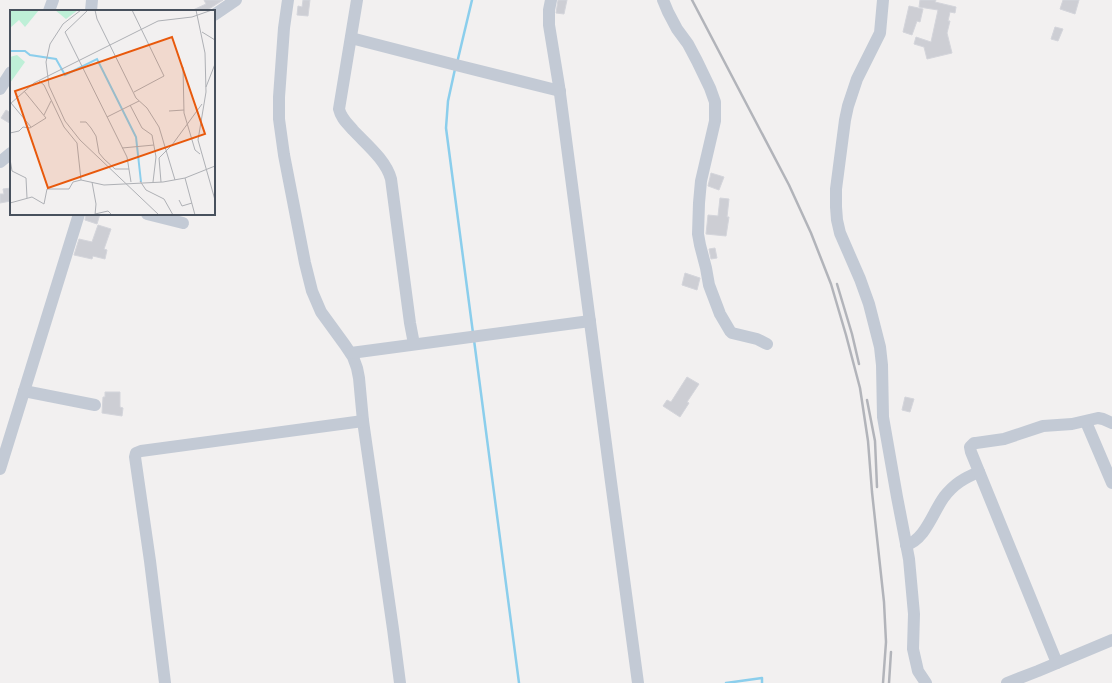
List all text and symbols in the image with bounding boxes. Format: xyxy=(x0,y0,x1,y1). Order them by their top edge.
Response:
inset map xyxy=(10,10,215,215)

